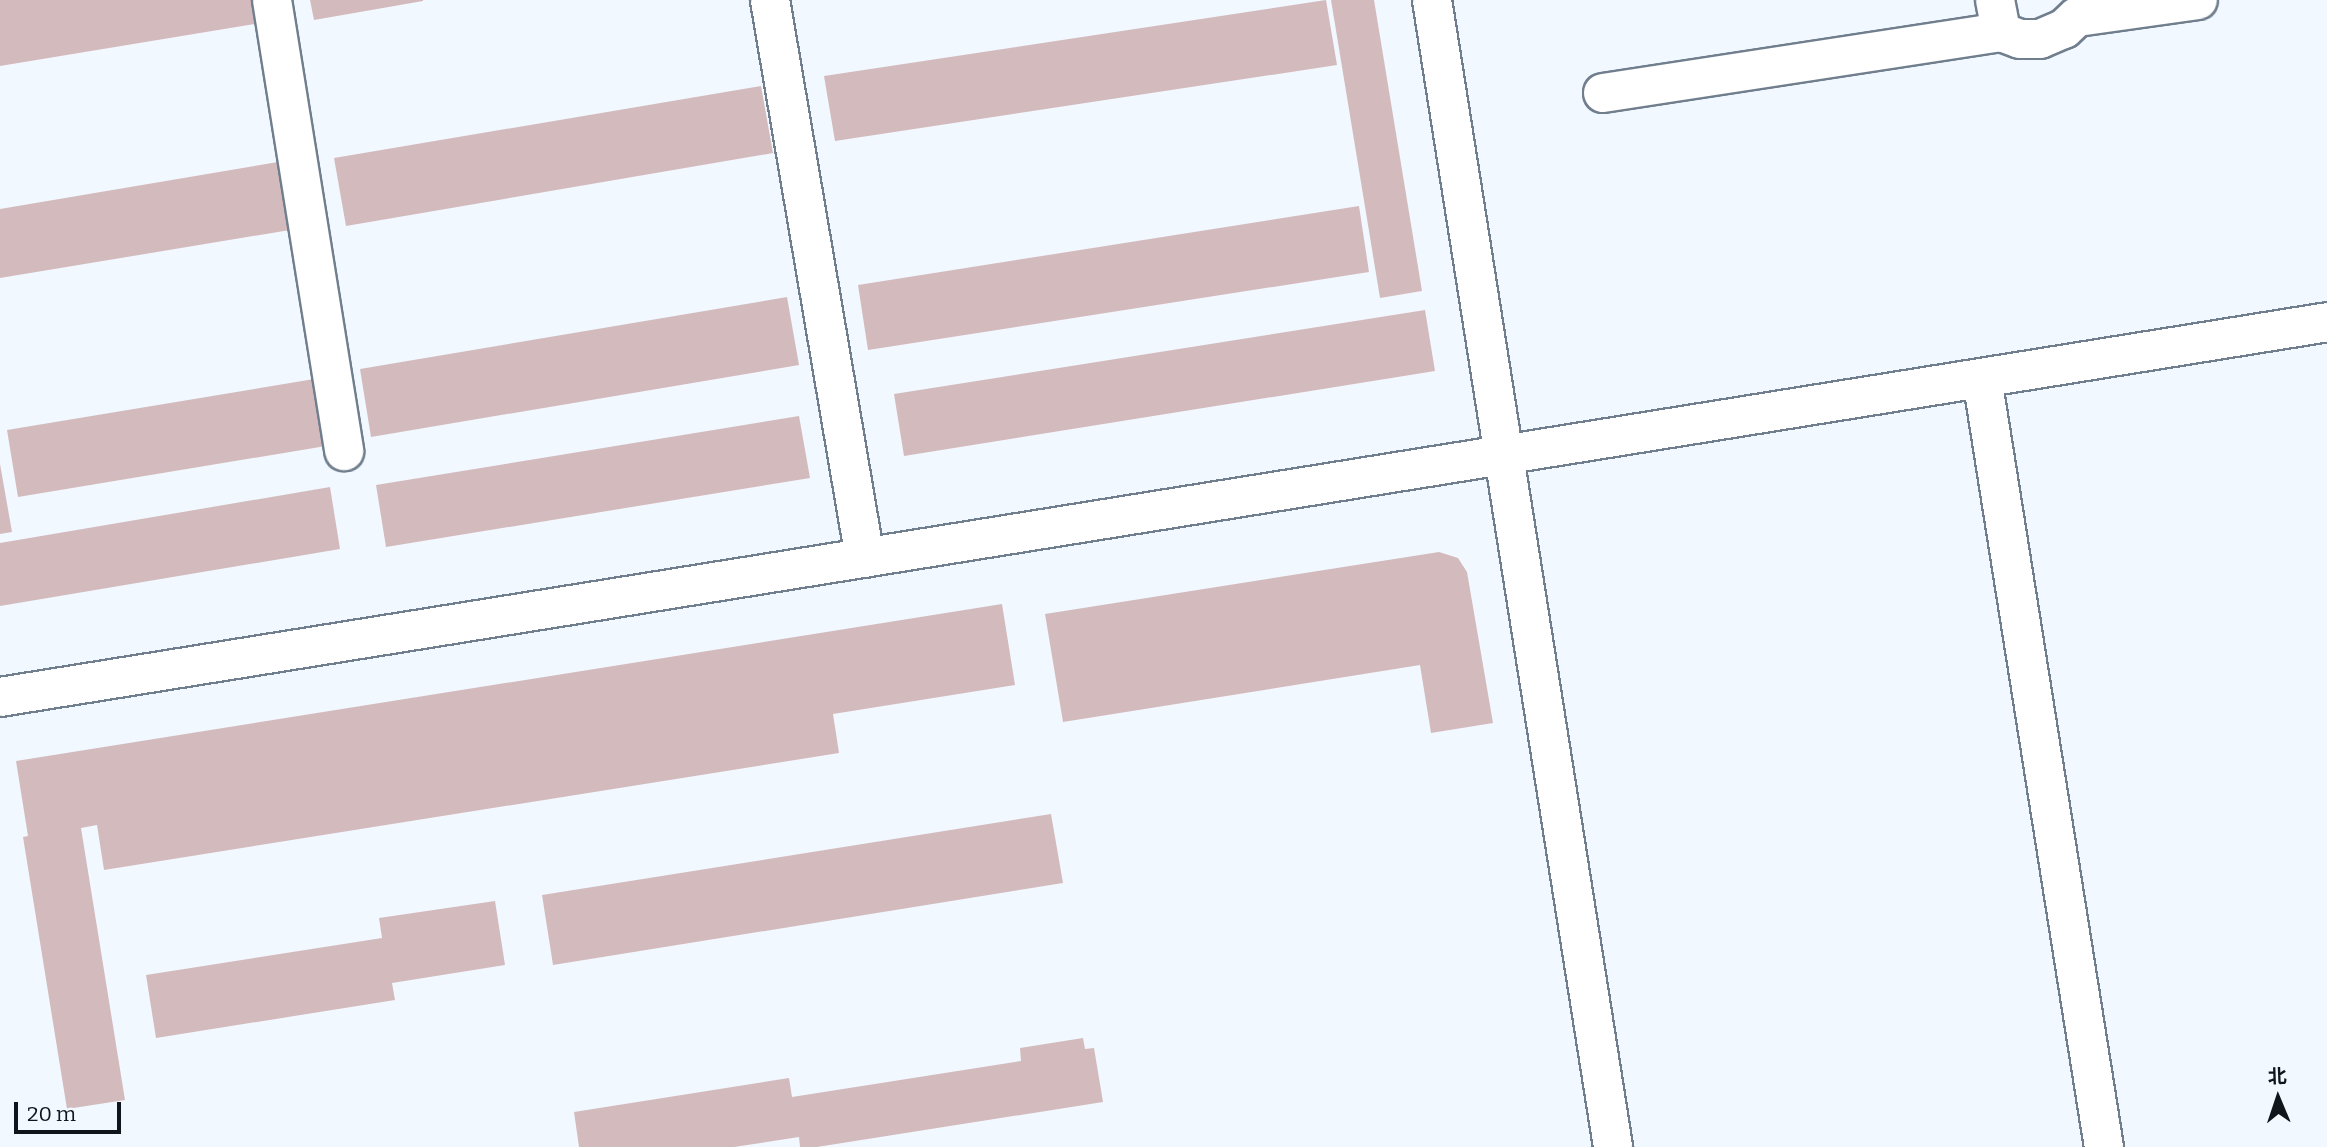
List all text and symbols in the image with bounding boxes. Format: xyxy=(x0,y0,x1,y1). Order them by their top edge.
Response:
north arrow xyxy=(2243,1063,2313,1133)
text: 北 xyxy=(2267,1065,2287,1088)
scale bar xyxy=(18,1088,124,1132)
text: 20 m xyxy=(27,1101,76,1127)

